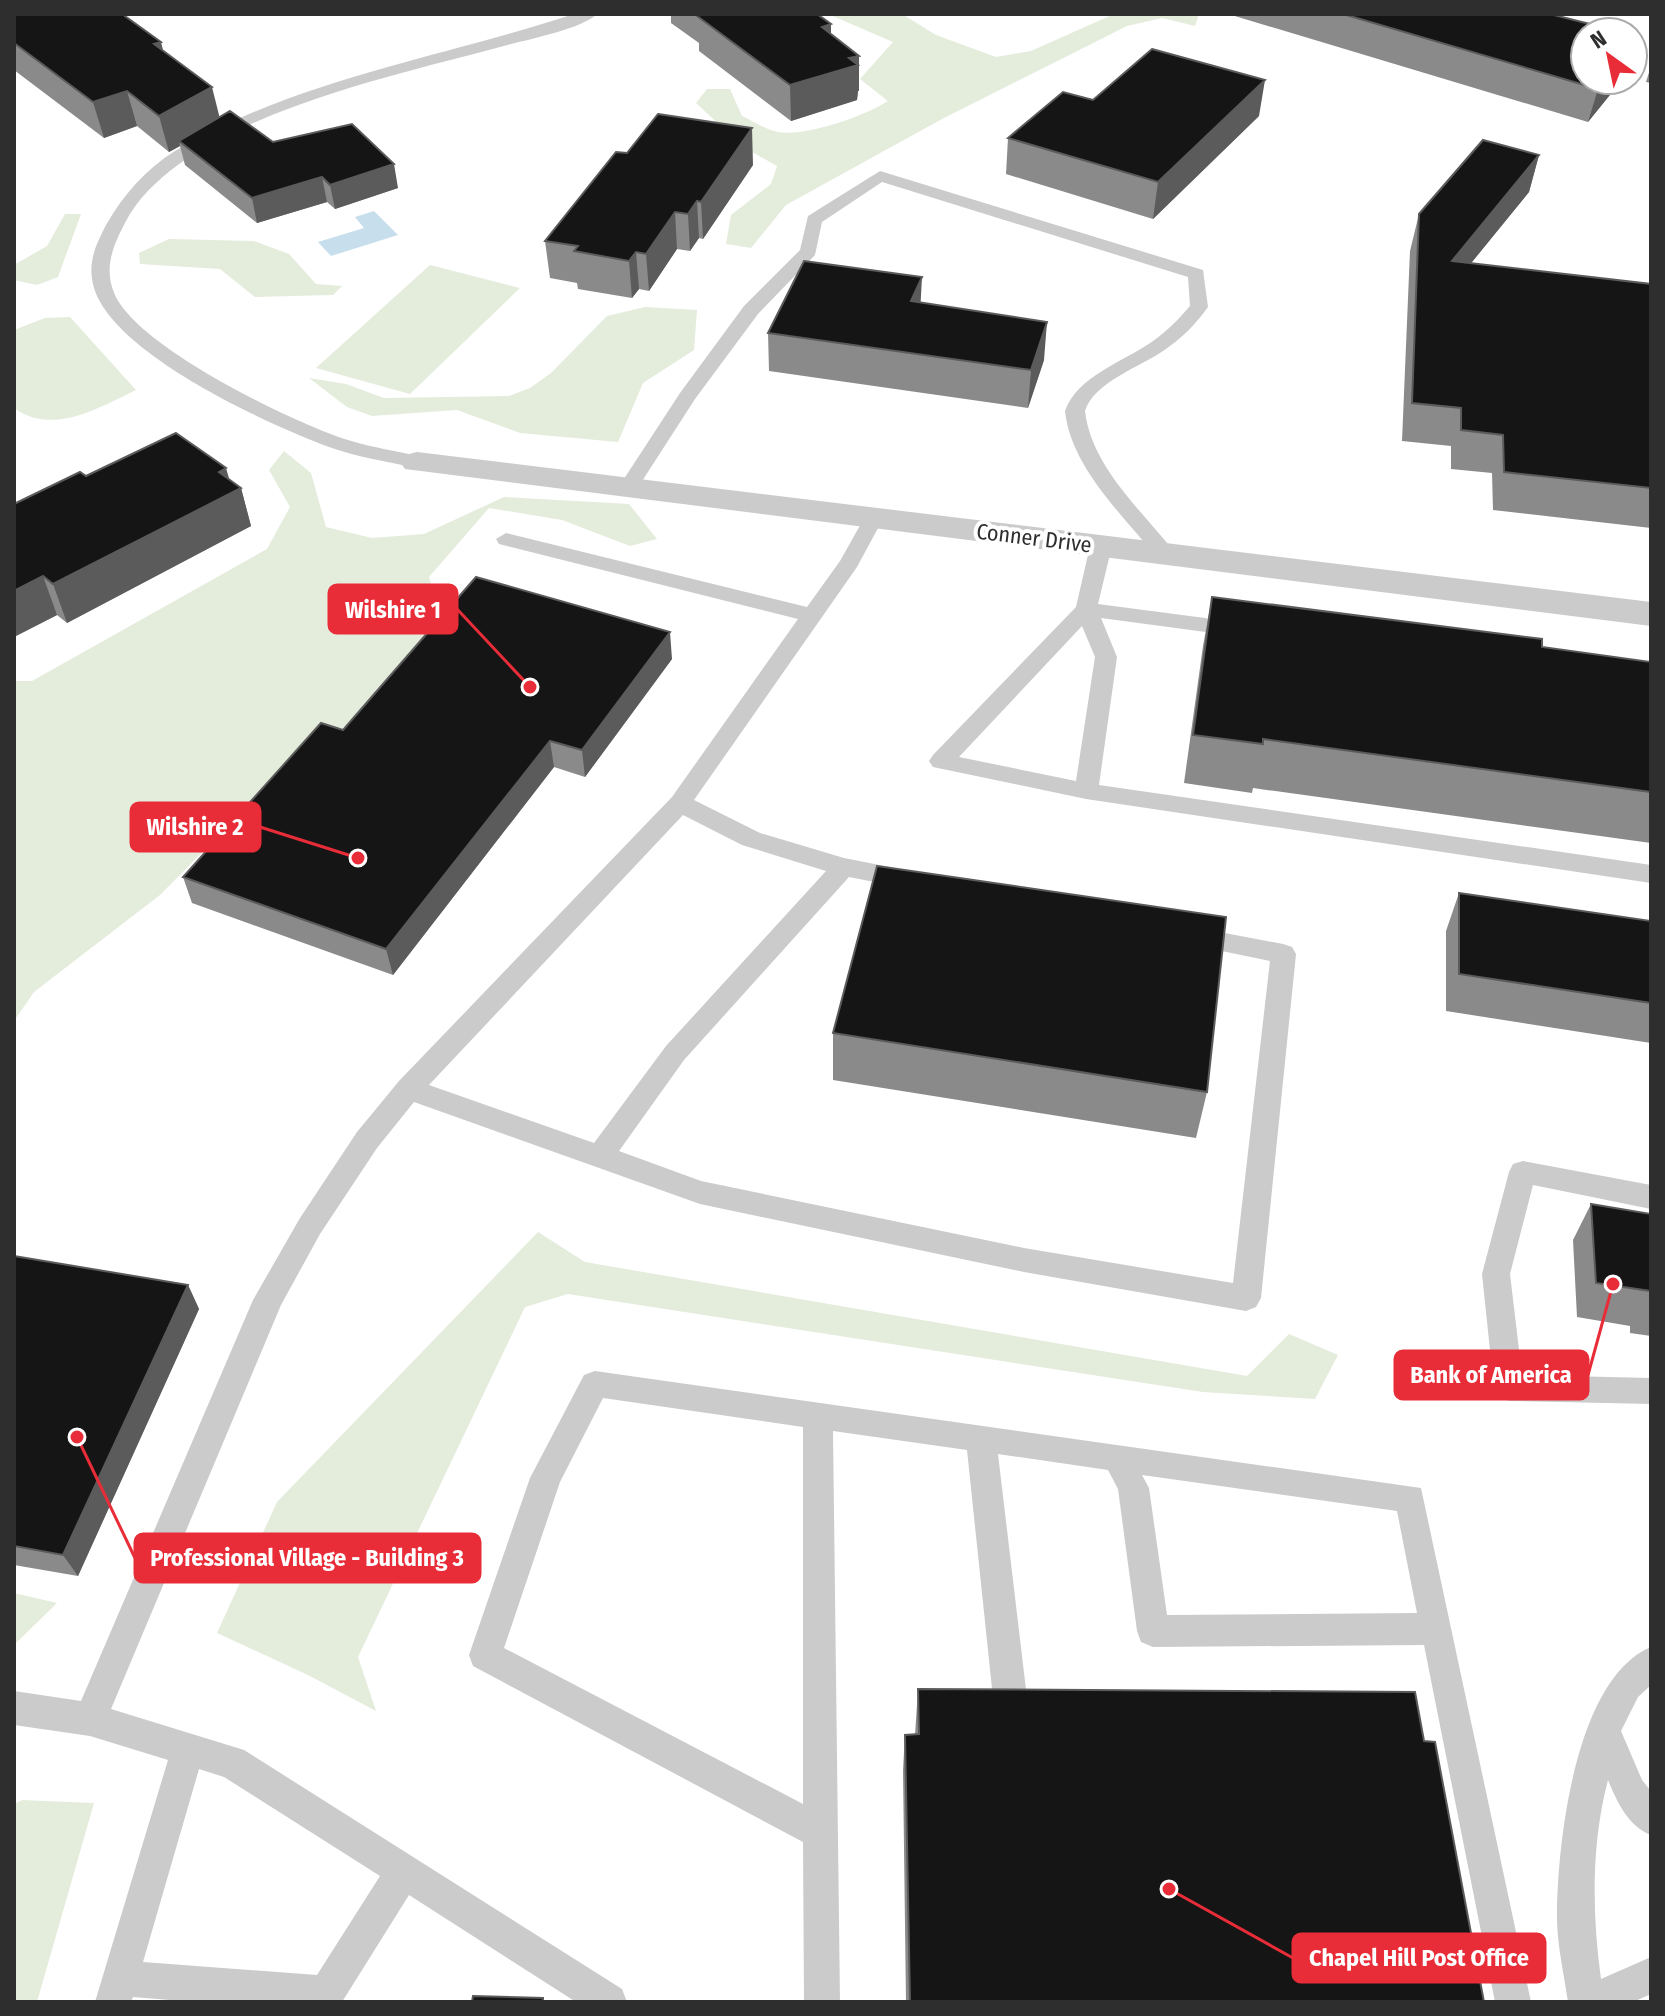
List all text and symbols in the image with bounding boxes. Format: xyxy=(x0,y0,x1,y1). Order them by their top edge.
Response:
north arrow xyxy=(1569,16,1649,96)
text: N xyxy=(1585,25,1611,55)
street label: Conner Drive xyxy=(975,518,1093,558)
callout: Wilshire 1 xyxy=(329,585,457,633)
text: Wilshire 1 xyxy=(345,596,441,624)
callout: Wilshire 2 xyxy=(131,803,260,851)
text: Wilshire 2 xyxy=(147,813,243,841)
callout: Bank of America xyxy=(1395,1351,1588,1399)
text: Bank of America xyxy=(1410,1361,1572,1389)
callout: Professional Village - Building 3 xyxy=(135,1534,480,1582)
text: Professional Village - Building 3 xyxy=(150,1544,464,1572)
callout: Chapel Hill Post Office xyxy=(1293,1934,1545,1982)
text: Chapel Hill Post Office xyxy=(1309,1944,1529,1972)

